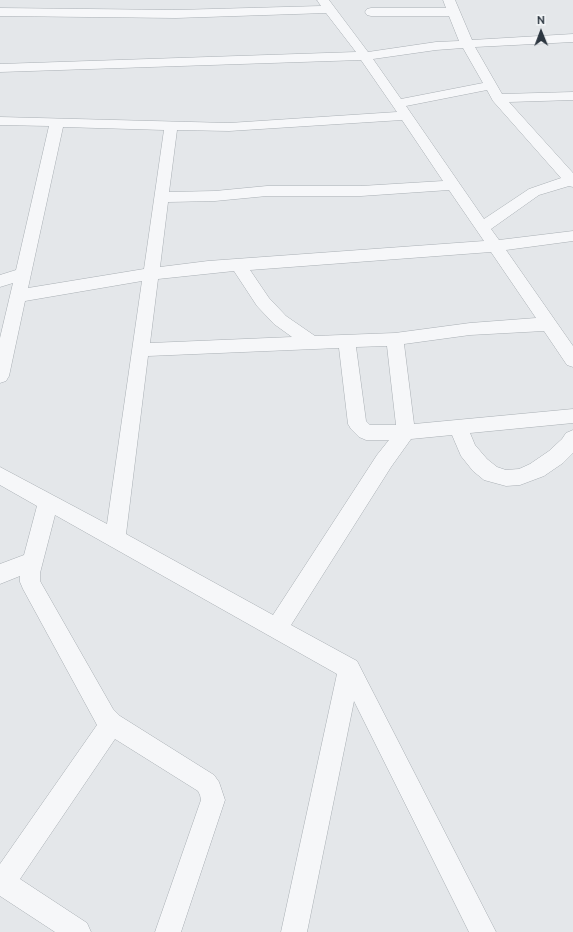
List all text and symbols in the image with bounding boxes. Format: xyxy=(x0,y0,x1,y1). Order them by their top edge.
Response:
north arrow xyxy=(521,12,561,52)
text: N xyxy=(537,14,545,26)

